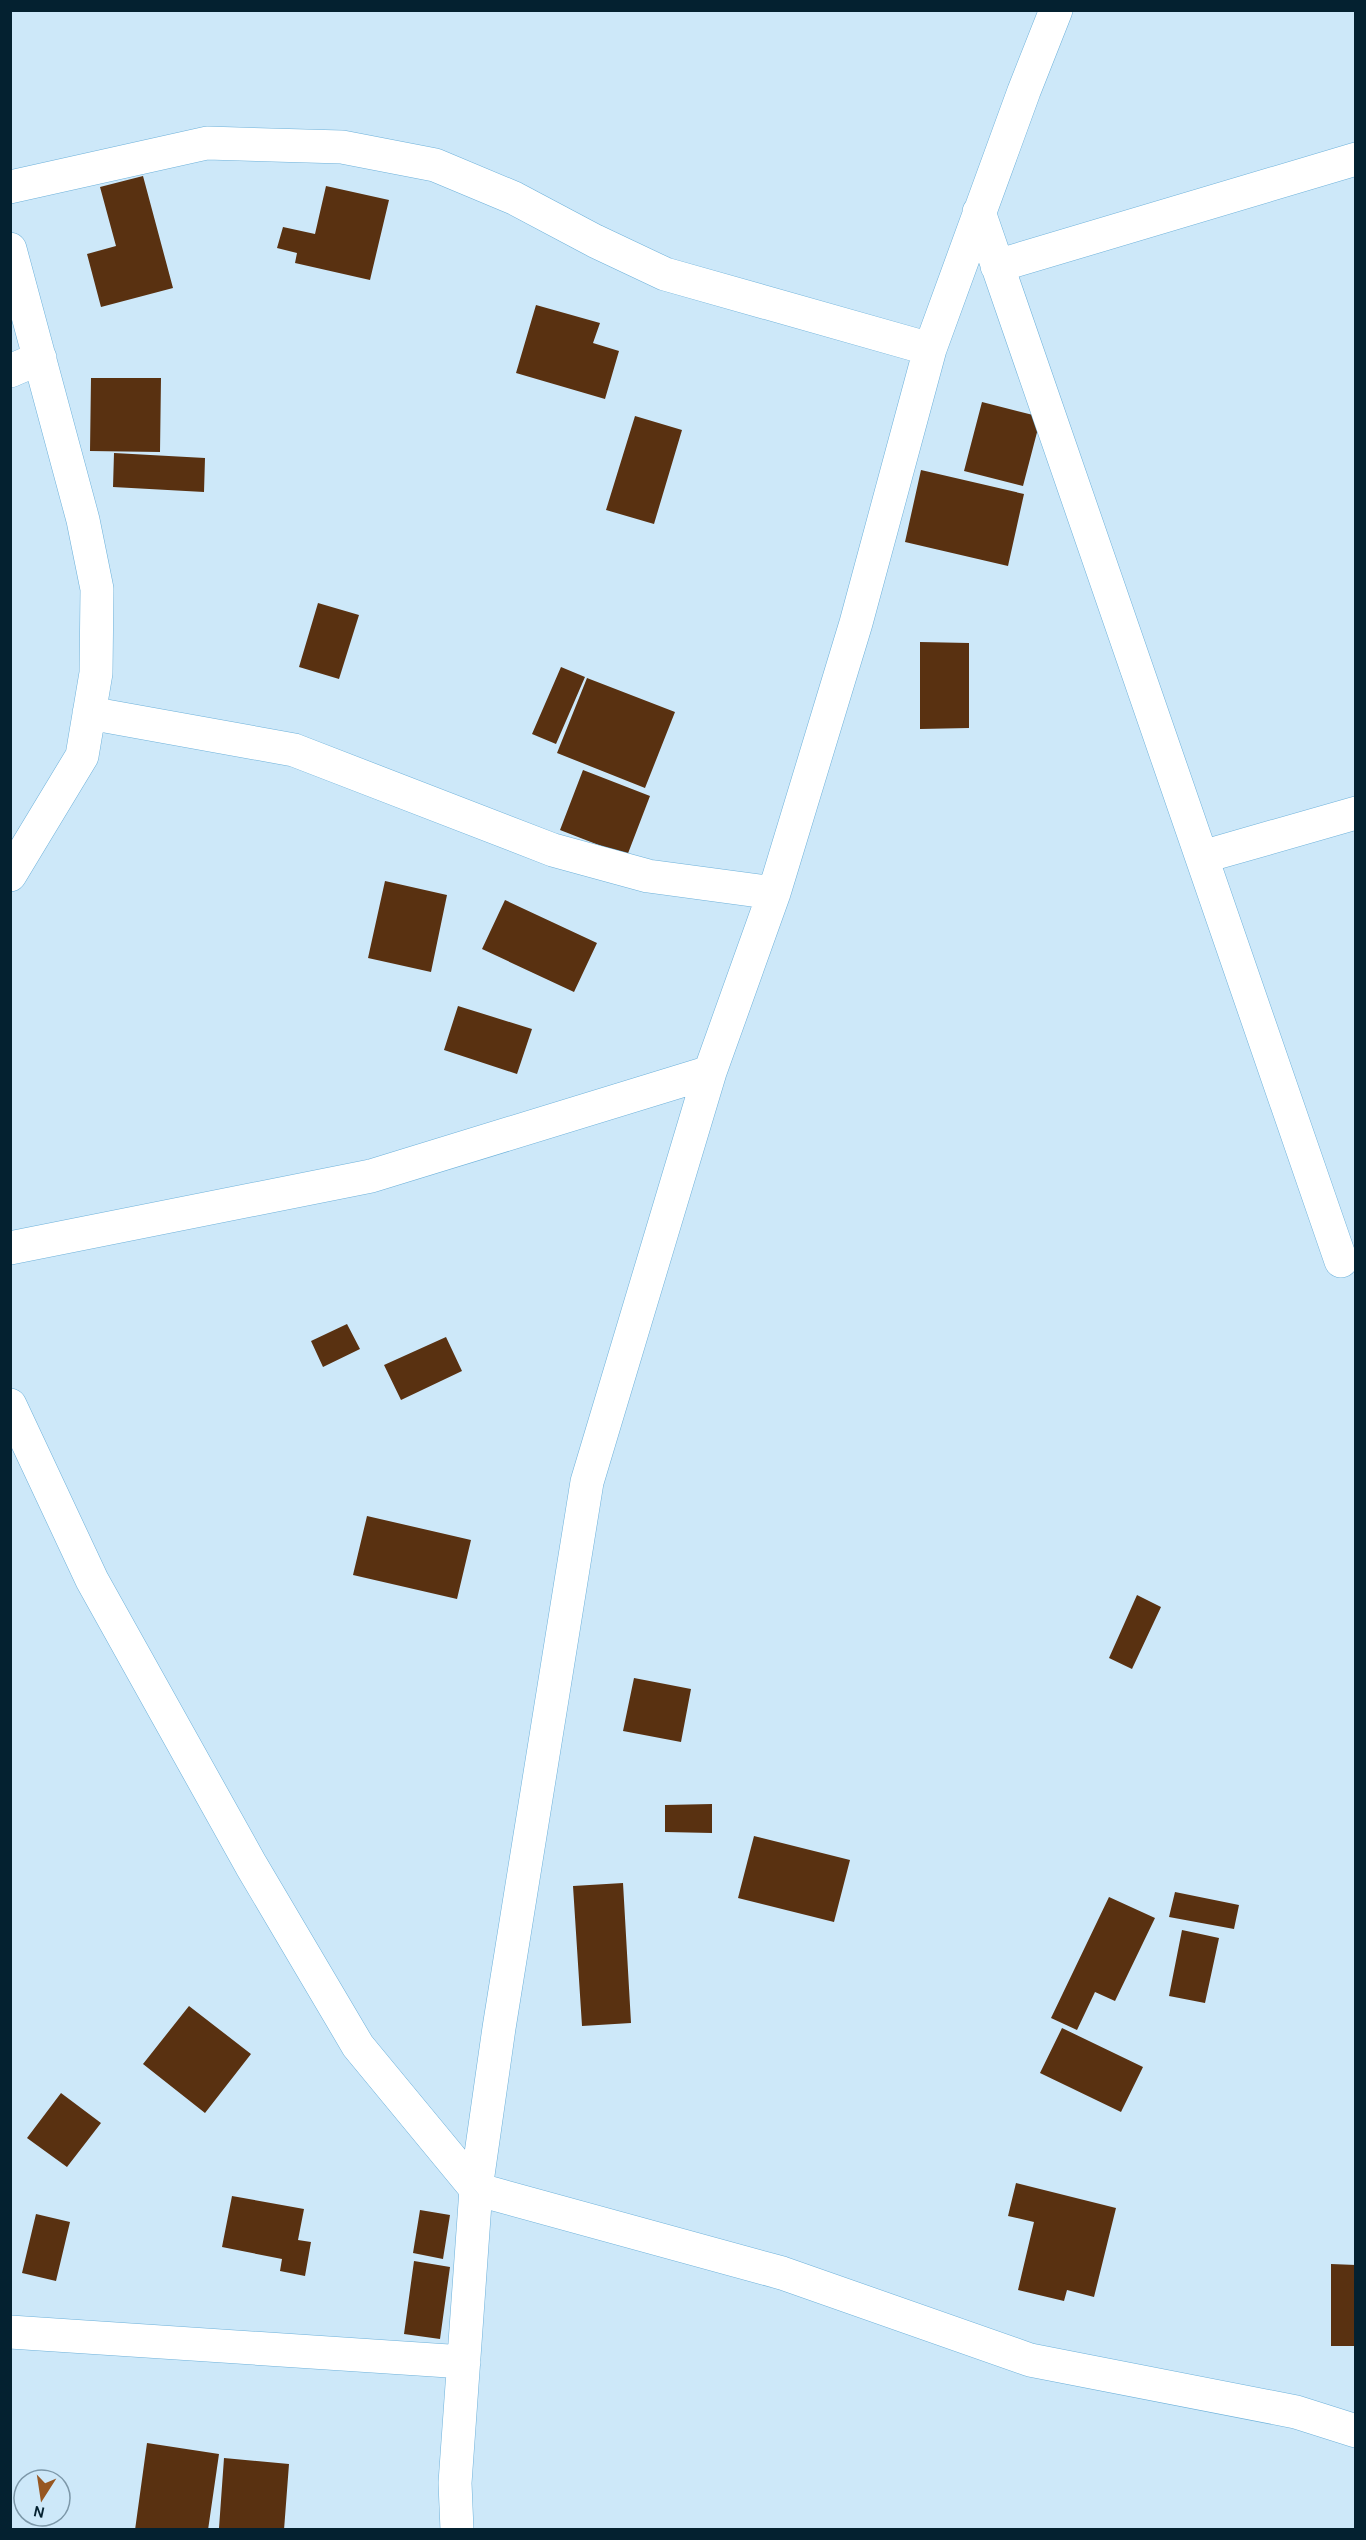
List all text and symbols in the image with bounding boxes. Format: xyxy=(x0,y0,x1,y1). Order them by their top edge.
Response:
north arrow xyxy=(12,2468,72,2528)
text: N xyxy=(31,2502,47,2523)

